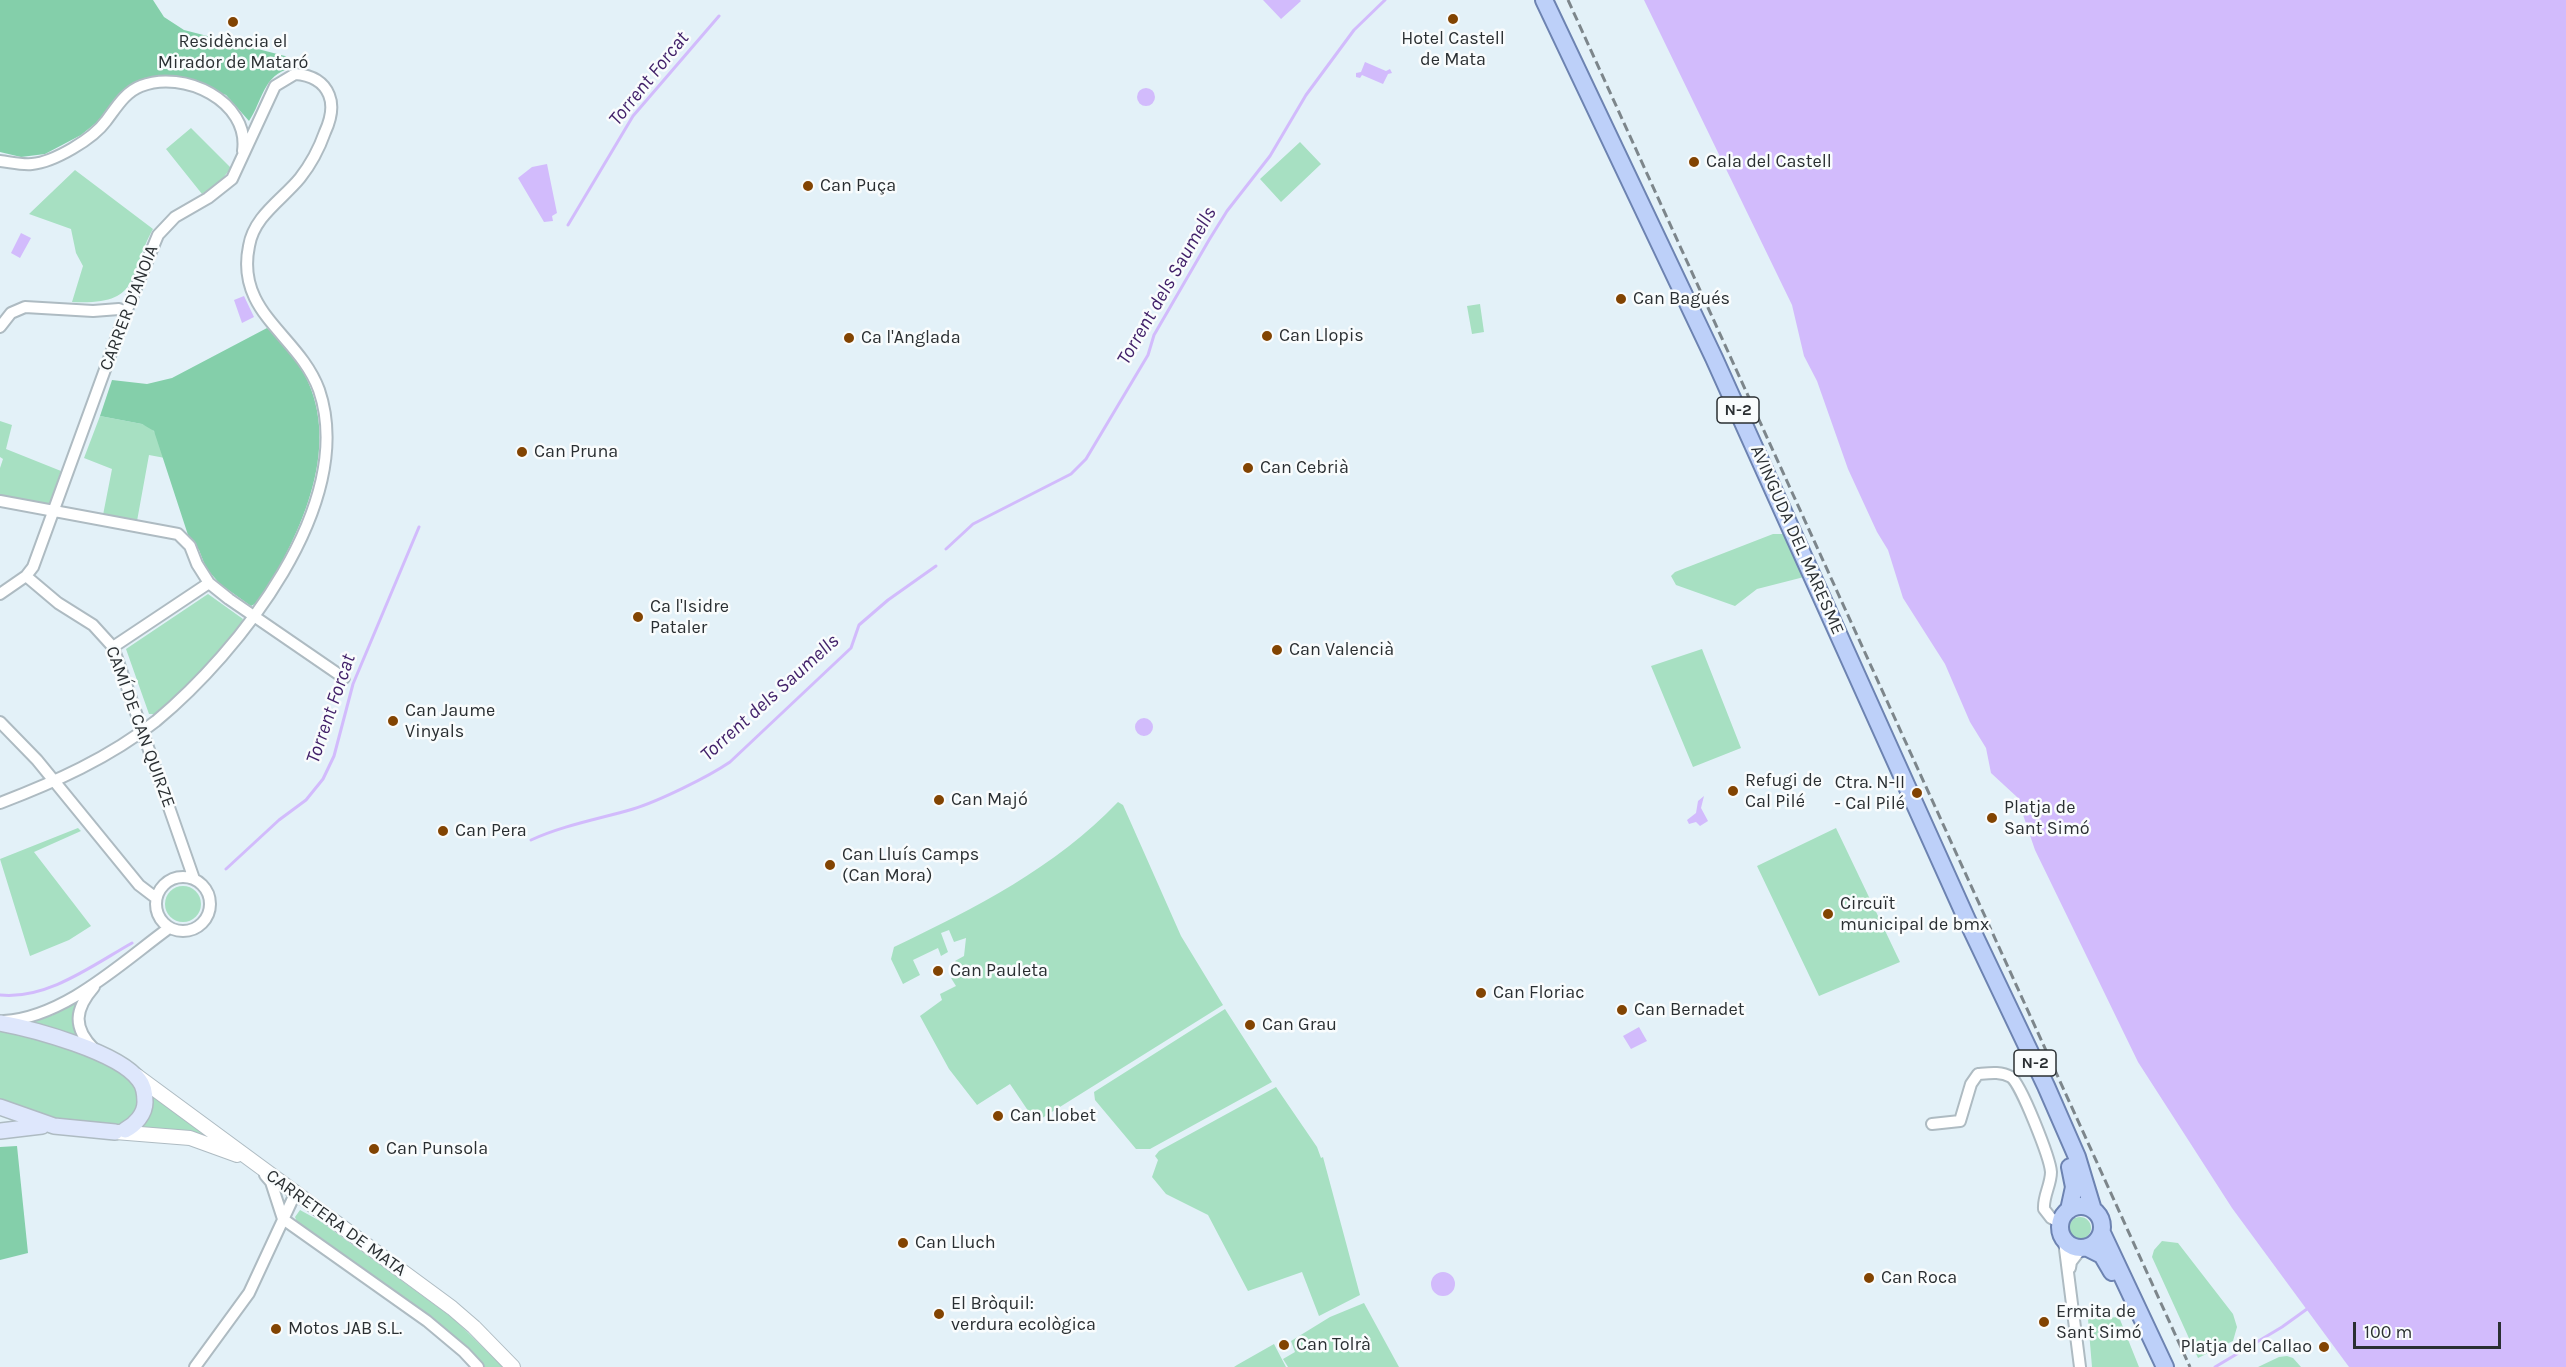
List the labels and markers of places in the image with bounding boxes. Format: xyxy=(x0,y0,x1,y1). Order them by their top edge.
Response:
marker: Hotel Castell de Mata xyxy=(1446,12,1460,26)
marker: Residència el Mirador de Mataró xyxy=(226,15,240,29)
place label: Hotel Castell de Mata xyxy=(1401,28,1505,70)
place label: Residència el Mirador de Mataró xyxy=(158,31,308,74)
place label: Cala del Castell xyxy=(1706,151,1832,173)
marker: Cala del Castell xyxy=(1687,155,1701,169)
place label: Can Puça xyxy=(820,175,896,197)
marker: Can Puça xyxy=(801,179,815,193)
place label: Can Bagués xyxy=(1633,288,1730,310)
marker: Can Bagués xyxy=(1614,292,1628,306)
place label: Can Llopis xyxy=(1279,325,1364,347)
place label: Ca l'Anglada xyxy=(861,327,961,349)
marker: Can Llopis xyxy=(1260,329,1274,343)
marker: Ca l'Anglada xyxy=(842,331,856,345)
place label: Can Pruna xyxy=(534,441,618,463)
marker: Can Pruna xyxy=(515,445,529,459)
place label: Can Cebrià xyxy=(1260,457,1349,479)
marker: Can Cebrià xyxy=(1241,461,1255,475)
place label: Ca l'Isidre Pataler xyxy=(650,596,729,638)
marker: Ca l'Isidre Pataler xyxy=(631,610,645,624)
place label: Can Valencià xyxy=(1289,639,1394,661)
marker: Can Valencià xyxy=(1270,643,1284,657)
place label: Can Jaume Vinyals xyxy=(405,700,495,742)
marker: Can Jaume Vinyals xyxy=(386,714,400,728)
place label: Refugi de Cal Pilé xyxy=(1745,770,1822,812)
place label: Ctra. N-II - Cal Pilé xyxy=(1835,772,1905,814)
marker: Refugi de Cal Pilé xyxy=(1726,784,1740,798)
marker: Ctra. N-II - Cal Pilé xyxy=(1910,786,1924,800)
place label: Can Majó xyxy=(951,789,1028,811)
marker: Can Majó xyxy=(932,793,946,807)
place label: Platja de Sant Simó xyxy=(2004,797,2090,840)
marker: Platja de Sant Simó xyxy=(1985,811,1999,825)
place label: Can Pera xyxy=(455,820,527,842)
marker: Can Pera xyxy=(436,824,450,838)
place label: Can Lluís Camps (Can Mora) xyxy=(842,844,979,886)
marker: Can Lluís Camps (Can Mora) xyxy=(823,858,837,872)
place label: Circuït municipal de bmx xyxy=(1840,893,1989,936)
marker: Circuït municipal de bmx xyxy=(1821,907,1835,921)
place label: Can Pauleta xyxy=(950,960,1048,982)
marker: Can Pauleta xyxy=(931,964,945,978)
place label: Can Floriac xyxy=(1493,982,1584,1004)
marker: Can Floriac xyxy=(1474,986,1488,1000)
place label: Can Bernadet xyxy=(1634,999,1744,1021)
marker: Can Bernadet xyxy=(1615,1003,1629,1017)
place label: Can Grau xyxy=(1262,1014,1337,1036)
marker: Can Grau xyxy=(1243,1018,1257,1032)
place label: Can Llobet xyxy=(1010,1105,1096,1127)
marker: Can Llobet xyxy=(991,1109,1005,1123)
place label: Can Punsola xyxy=(386,1138,488,1160)
marker: Can Punsola xyxy=(367,1142,381,1156)
place label: Can Lluch xyxy=(915,1232,996,1254)
marker: Can Lluch xyxy=(896,1236,910,1250)
place label: Can Roca xyxy=(1881,1267,1957,1289)
marker: Can Roca xyxy=(1862,1271,1876,1285)
place label: El Bròquil: verdura ecològica xyxy=(951,1293,1096,1336)
place label: Ermita de Sant Simó xyxy=(2056,1301,2142,1344)
marker: El Bròquil: verdura ecològica xyxy=(932,1307,946,1321)
marker: Ermita de Sant Simó xyxy=(2037,1315,2051,1329)
place label: Motos JAB S.L. xyxy=(288,1318,402,1340)
marker: Motos JAB S.L. xyxy=(269,1322,283,1336)
place label: Can Tolrà xyxy=(1296,1334,1371,1356)
place label: Platja del Callao xyxy=(2181,1336,2312,1358)
marker: Can Tolrà xyxy=(1277,1338,1291,1352)
marker: Platja del Callao xyxy=(2317,1340,2331,1354)

